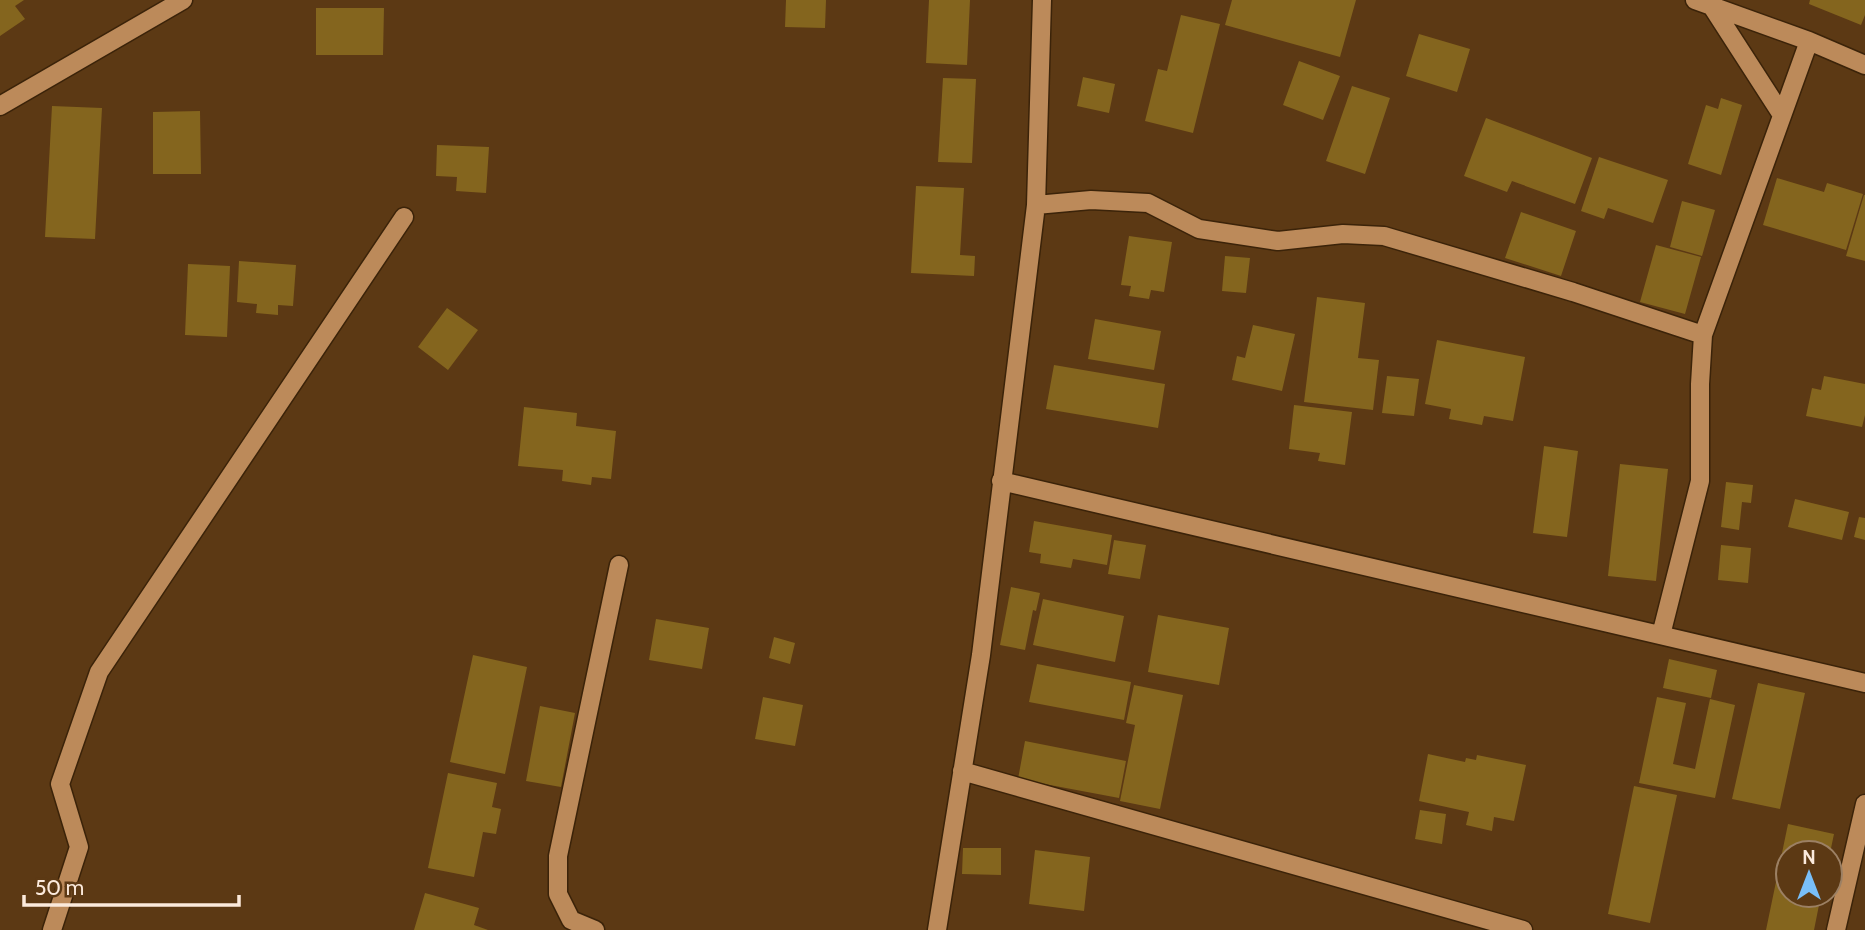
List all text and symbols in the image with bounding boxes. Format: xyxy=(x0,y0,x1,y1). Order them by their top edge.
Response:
north arrow xyxy=(1774,839,1844,909)
text: N xyxy=(1802,846,1816,869)
scale bar xyxy=(24,864,240,908)
text: 50 m xyxy=(35,875,84,900)

